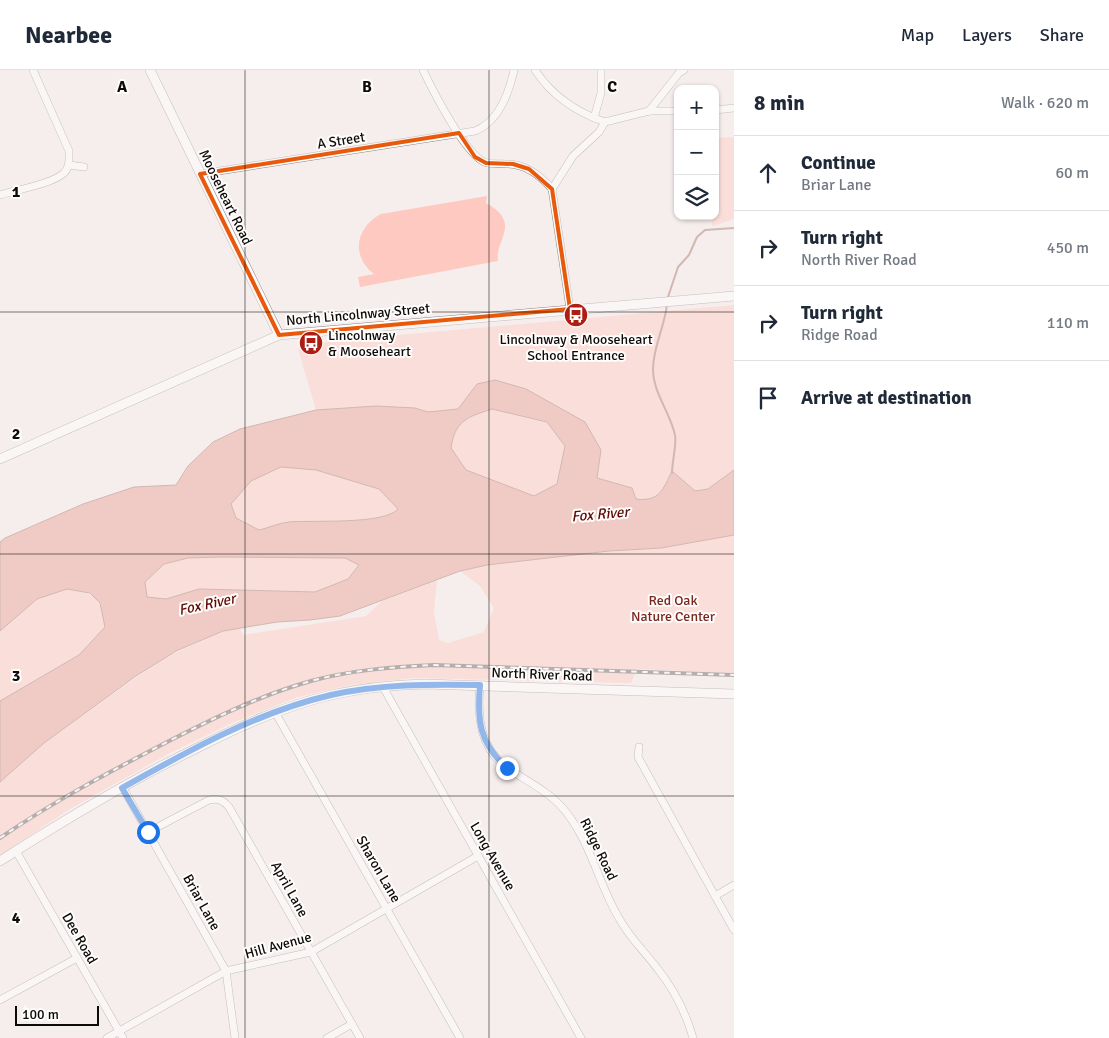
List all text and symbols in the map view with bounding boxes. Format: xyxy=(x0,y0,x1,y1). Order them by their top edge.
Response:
text: Nearbee xyxy=(25,20,112,50)
text: Map xyxy=(901,24,934,46)
text: Layers xyxy=(962,24,1012,46)
text: Share xyxy=(1040,24,1084,46)
text: A xyxy=(117,77,128,97)
text: B xyxy=(362,77,372,97)
text: C xyxy=(607,77,617,97)
map controls xyxy=(674,85,719,220)
button: + xyxy=(674,85,719,130)
text: 8 min xyxy=(754,90,805,116)
text: Walk · 620 m xyxy=(1001,93,1089,113)
street label: A Street xyxy=(316,128,366,153)
button: − xyxy=(674,130,719,175)
street label: Mooseheart Road xyxy=(195,147,256,248)
text: Continue xyxy=(801,151,876,175)
icon: ahead xyxy=(754,159,782,187)
text: 60 m xyxy=(1055,163,1089,183)
button: layers xyxy=(674,175,719,220)
text: Briar Lane xyxy=(801,175,872,195)
text: 1 xyxy=(12,182,21,202)
text: Turn right xyxy=(801,226,883,250)
icon: right xyxy=(754,234,782,262)
text: 450 m xyxy=(1047,238,1089,258)
text: North River Road xyxy=(801,250,917,270)
street label: North Lincolnway Street xyxy=(285,300,431,329)
text: Turn right xyxy=(801,301,883,325)
bus stop icon: Lincolnway & Mooseheart School Entrance xyxy=(563,302,589,328)
icon: right xyxy=(754,309,782,337)
text: 110 m xyxy=(1047,313,1089,333)
text: Ridge Road xyxy=(801,325,878,345)
place label: Lincolnway & Mooseheart xyxy=(328,327,411,360)
bus stop icon: Lincolnway & Mooseheart xyxy=(298,330,324,356)
place label: Lincolnway & Mooseheart School Entrance xyxy=(499,331,653,364)
icon: arrive xyxy=(754,384,782,412)
text: Arrive at destination xyxy=(801,386,972,410)
text: 2 xyxy=(12,424,20,444)
water label: Fox River xyxy=(570,502,632,525)
water label: Fox River xyxy=(177,589,240,619)
park label: Red Oak Nature Center xyxy=(631,592,716,625)
street label: North River Road xyxy=(491,664,593,685)
text: 3 xyxy=(12,666,20,686)
route end xyxy=(496,757,519,780)
street label: Ridge Road xyxy=(576,815,621,883)
street label: Long Avenue xyxy=(466,819,519,893)
route start xyxy=(137,821,160,844)
street label: Sharon Lane xyxy=(353,833,405,906)
street label: April Lane xyxy=(267,858,312,920)
street label: Briar Lane xyxy=(179,871,224,933)
text: 4 xyxy=(12,908,21,928)
street label: Dee Road xyxy=(58,910,101,967)
street label: Hill Avenue xyxy=(243,928,313,963)
scale bar xyxy=(15,1003,99,1026)
text: 100 m xyxy=(22,1006,59,1023)

